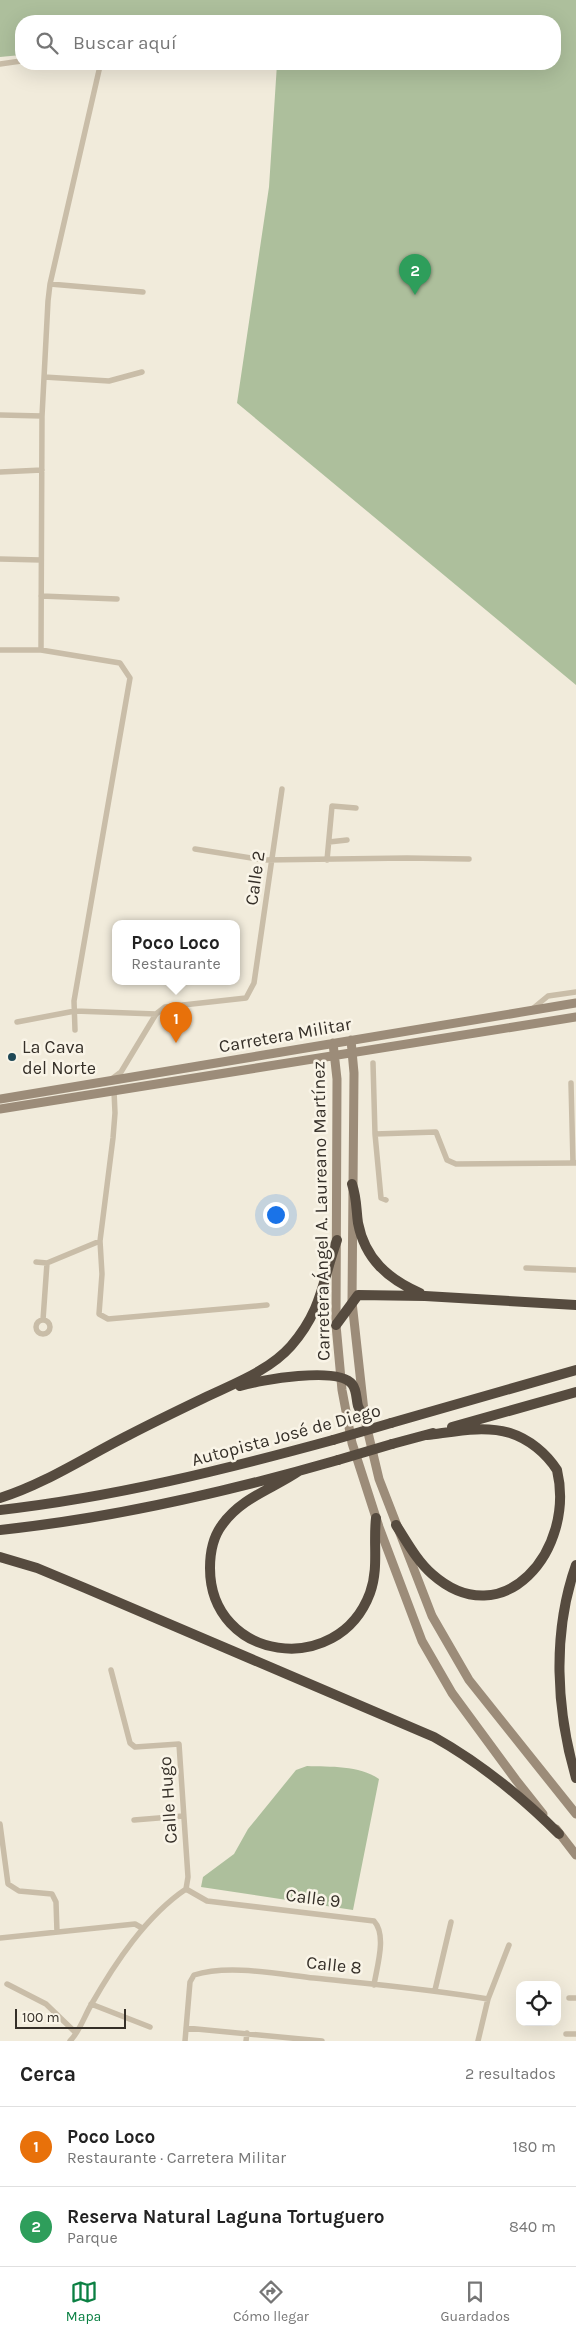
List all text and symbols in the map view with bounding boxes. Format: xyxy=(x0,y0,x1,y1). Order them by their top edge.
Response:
search box xyxy=(15,15,561,70)
icon: search xyxy=(33,29,61,57)
text: Buscar aquí xyxy=(73,32,177,54)
pin: 2 xyxy=(399,254,431,295)
street label: Calle 2 xyxy=(240,849,270,907)
popup xyxy=(112,920,240,985)
text: Poco Loco xyxy=(131,932,220,954)
text: Restaurante xyxy=(131,954,221,973)
pin: 1 xyxy=(160,1002,192,1043)
street label: Carretera Militar xyxy=(217,1012,353,1057)
place label: La Cava del Norte xyxy=(22,1036,96,1079)
marker: La Cava del Norte xyxy=(6,1051,18,1063)
street label: Carretera Ángel A. Laureano Martínez xyxy=(306,1061,335,1361)
your location xyxy=(263,1202,289,1228)
street label: Autopista José de Diego xyxy=(189,1399,383,1471)
street label: Calle Hugo xyxy=(154,1756,182,1844)
street label: Calle 9 xyxy=(284,1884,342,1912)
street label: Calle 8 xyxy=(305,1951,363,1979)
map controls xyxy=(516,1981,561,2026)
button: locate xyxy=(516,1981,561,2026)
scale bar xyxy=(15,2006,126,2029)
text: 100 m xyxy=(22,2009,60,2026)
text: Cerca xyxy=(20,2062,76,2086)
text: 2 resultados xyxy=(465,2064,556,2083)
text: Poco Loco xyxy=(67,2126,155,2148)
text: 1 xyxy=(33,2137,39,2156)
text: 180 m xyxy=(513,2137,556,2156)
text: Restaurante · Carretera Militar xyxy=(67,2148,286,2167)
text: Reserva Natural Laguna Tortuguero xyxy=(67,2206,384,2228)
text: 2 xyxy=(31,2217,41,2236)
text: 840 m xyxy=(509,2217,556,2236)
text: Parque xyxy=(67,2228,118,2247)
tab: Mapa xyxy=(66,2278,101,2325)
tab: Cómo llegar xyxy=(233,2278,309,2325)
tab: Guardados xyxy=(441,2278,510,2325)

